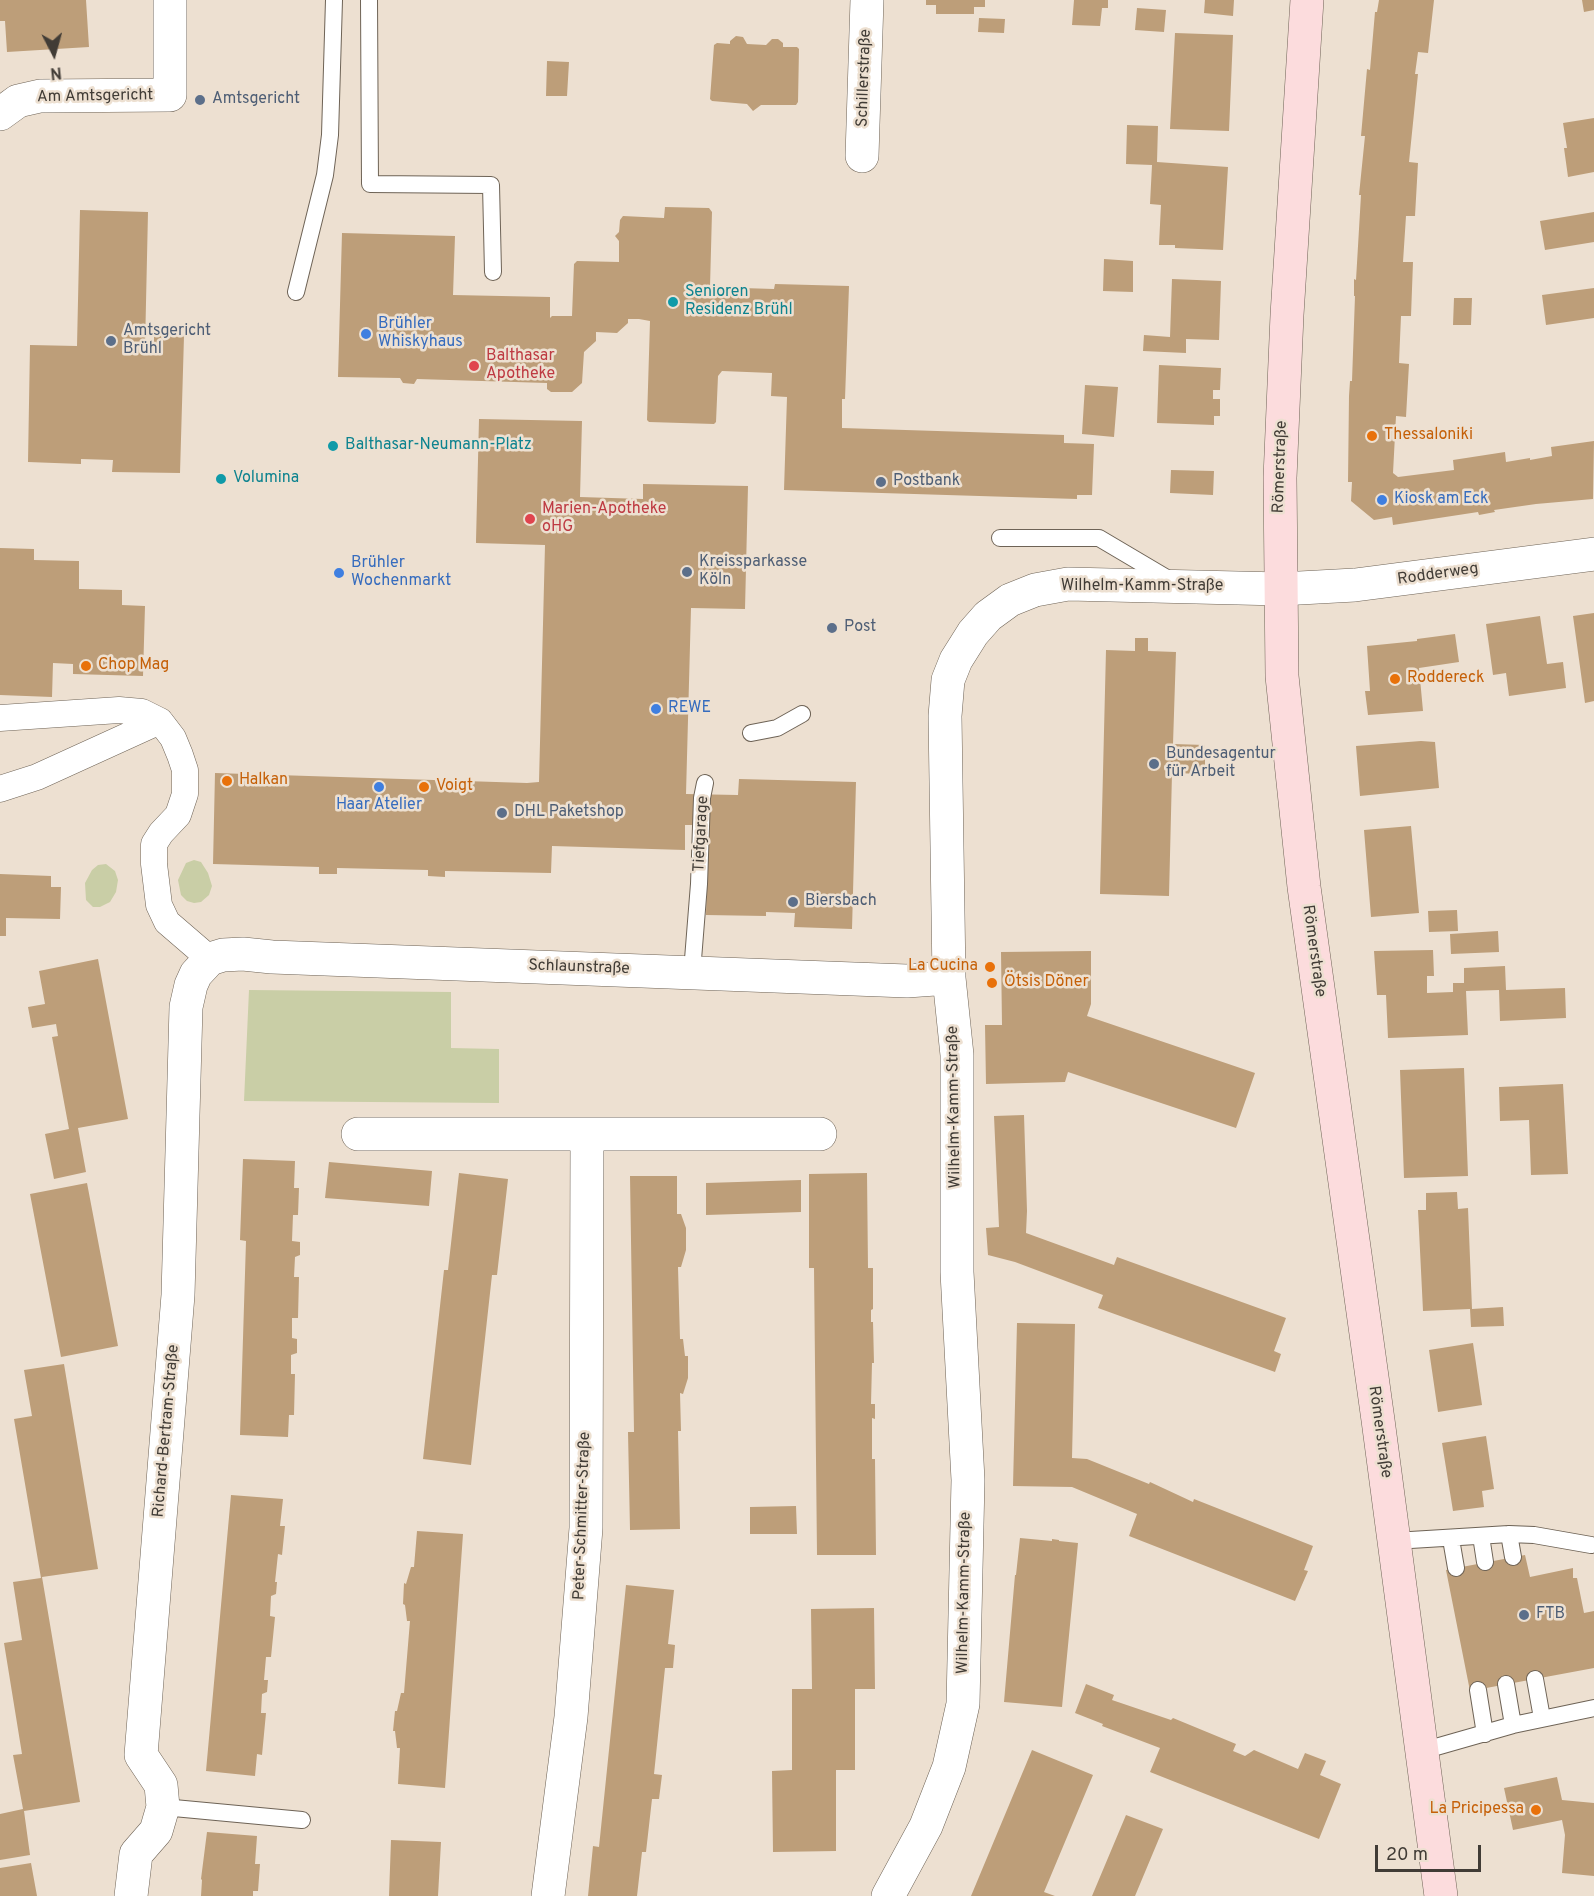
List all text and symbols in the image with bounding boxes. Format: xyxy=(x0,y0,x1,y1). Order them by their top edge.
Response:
north arrow xyxy=(24,24,84,84)
street label: Schillerstraße xyxy=(854,29,876,127)
text: N xyxy=(49,61,63,82)
street label: Am Amtsgericht xyxy=(37,86,153,108)
place label: Amtsgericht xyxy=(212,90,300,110)
marker: Amtsgericht xyxy=(193,93,207,107)
place label: Senioren Residenz Brühl xyxy=(685,283,793,321)
marker: Senioren Residenz Brühl xyxy=(666,295,680,309)
place label: Brühler Whiskyhaus xyxy=(378,315,463,353)
place label: Amtsgericht Brühl xyxy=(123,322,211,360)
marker: Brühler Whiskyhaus xyxy=(359,327,373,341)
marker: Amtsgericht Brühl xyxy=(104,334,118,348)
place label: Balthasar Apotheke xyxy=(486,347,555,385)
marker: Balthasar Apotheke xyxy=(467,359,481,373)
street label: Römerstraße xyxy=(1270,420,1292,514)
place label: Thessaloniki xyxy=(1384,426,1473,446)
marker: Thessaloniki xyxy=(1365,429,1379,443)
place label: Balthasar-Neumann-Platz xyxy=(345,436,532,456)
marker: Balthasar-Neumann-Platz xyxy=(326,439,340,453)
place label: Volumina xyxy=(233,469,299,489)
marker: Volumina xyxy=(214,472,228,486)
place label: Postbank xyxy=(893,472,960,492)
marker: Postbank xyxy=(874,475,888,489)
place label: Kiosk am Eck xyxy=(1394,490,1489,510)
marker: Kiosk am Eck xyxy=(1375,493,1389,507)
place label: Marien-Apotheke oHG xyxy=(542,500,666,538)
marker: Marien-Apotheke oHG xyxy=(523,512,537,526)
place label: Kreissparkasse Köln xyxy=(699,553,807,591)
place label: Brühler Wochenmarkt xyxy=(351,554,451,592)
street label: Rodderweg xyxy=(1396,560,1480,590)
marker: Kreissparkasse Köln xyxy=(680,565,694,579)
marker: Brühler Wochenmarkt xyxy=(332,566,346,580)
street label: Wilhelm-Kamm-Straße xyxy=(1061,577,1223,597)
place label: Post xyxy=(844,618,876,638)
marker: Post xyxy=(825,621,839,635)
place label: Chop Mag xyxy=(98,656,169,676)
marker: Chop Mag xyxy=(79,659,93,673)
place label: Roddereck xyxy=(1407,669,1484,689)
marker: Roddereck xyxy=(1388,672,1402,686)
place label: REWE xyxy=(668,699,711,719)
marker: REWE xyxy=(649,702,663,716)
place label: Bundesagentur für Arbeit xyxy=(1166,745,1276,783)
marker: Bundesagentur für Arbeit xyxy=(1147,757,1161,771)
place label: Halkan xyxy=(239,771,288,791)
marker: Halkan xyxy=(220,774,234,788)
place label: Voigt xyxy=(436,777,473,797)
marker: Haar Atelier xyxy=(372,780,386,794)
marker: Voigt xyxy=(417,780,431,794)
street label: Tiefgarage xyxy=(690,795,714,873)
place label: Haar Atelier xyxy=(336,796,422,816)
place label: DHL Paketshop xyxy=(514,803,624,823)
marker: DHL Paketshop xyxy=(495,806,509,820)
place label: Biersbach xyxy=(805,892,877,912)
marker: Biersbach xyxy=(786,895,800,909)
street label: Römerstraße xyxy=(1297,904,1329,998)
street label: Schlaunstraße xyxy=(528,957,630,979)
place label: La Cucina xyxy=(908,957,978,977)
marker: La Cucina xyxy=(983,960,997,974)
place label: Ötsis Döner xyxy=(1004,973,1089,993)
marker: Ötsis Döner xyxy=(985,976,999,990)
street label: Wilhelm-Kamm-Straße xyxy=(944,1026,966,1188)
street label: Richard-Bertram-Straße xyxy=(150,1344,184,1518)
street label: Römerstraße xyxy=(1363,1385,1395,1479)
street label: Peter-Schmitter-Straße xyxy=(570,1431,596,1601)
street label: Wilhelm-Kamm-Straße xyxy=(954,1512,976,1674)
place label: FTB xyxy=(1536,1605,1565,1625)
marker: FTB xyxy=(1517,1608,1531,1622)
place label: La Pricipessa xyxy=(1430,1800,1524,1820)
marker: La Pricipessa xyxy=(1529,1803,1543,1817)
scale bar xyxy=(1378,1833,1484,1871)
text: 20 m xyxy=(1386,1844,1428,1867)

